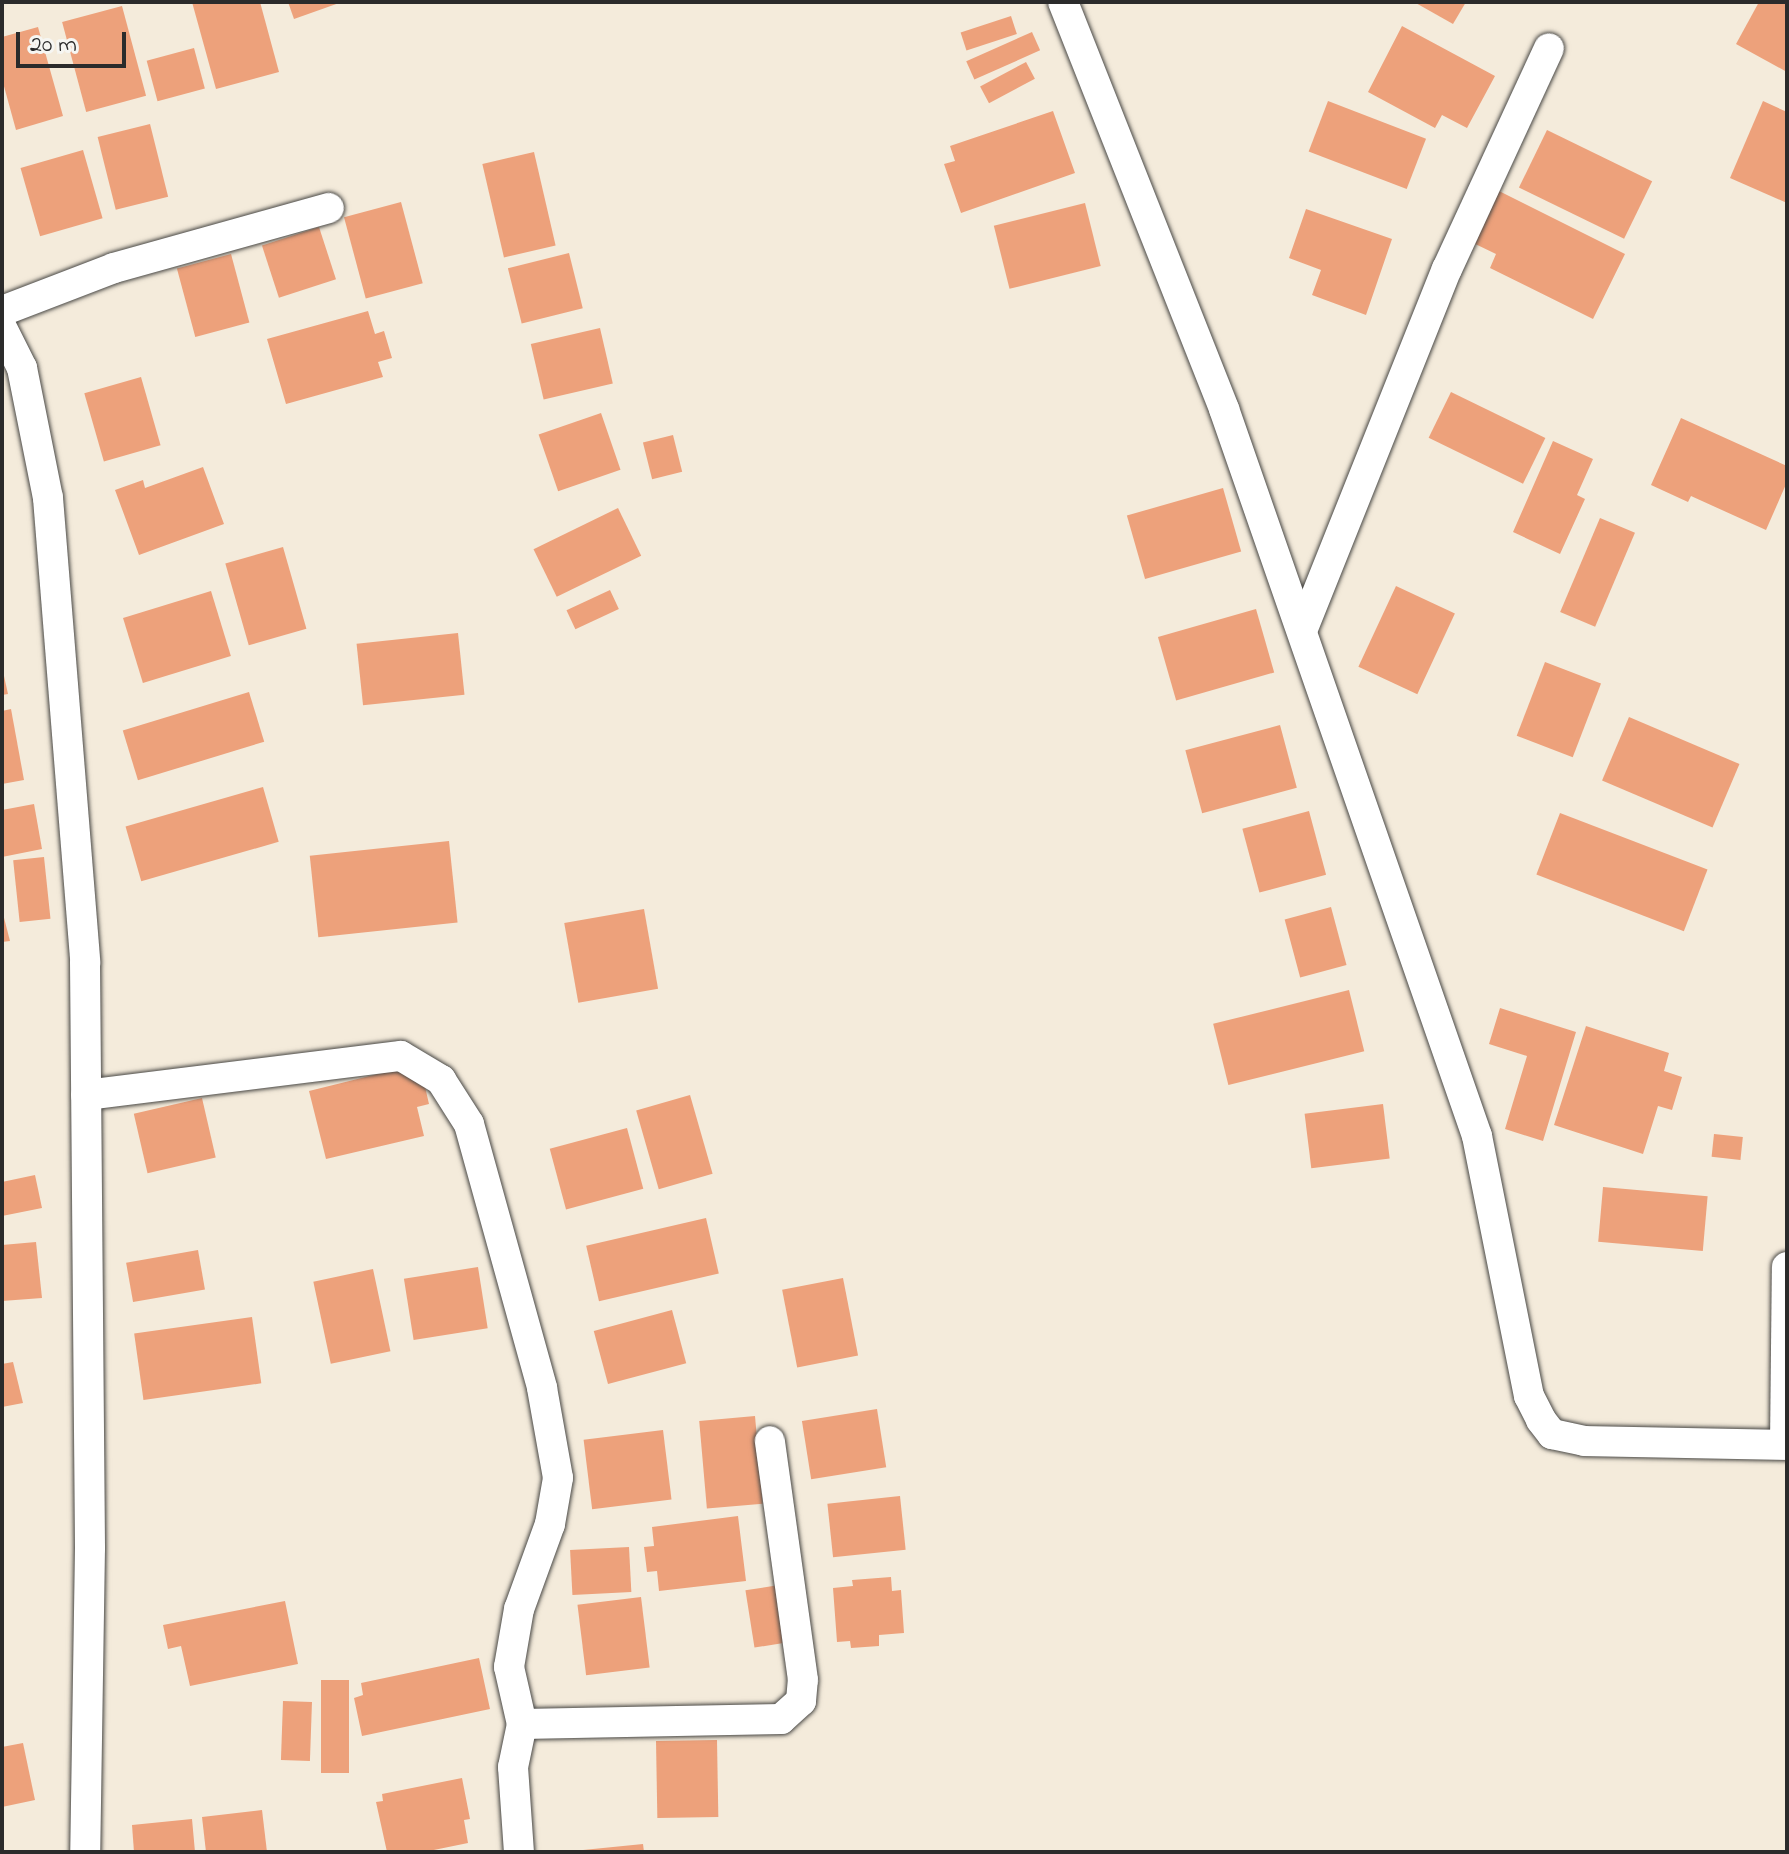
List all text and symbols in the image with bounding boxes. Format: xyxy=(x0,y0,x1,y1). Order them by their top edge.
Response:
scale bar xyxy=(20,16,130,66)
text: 20 m xyxy=(30,28,77,63)

